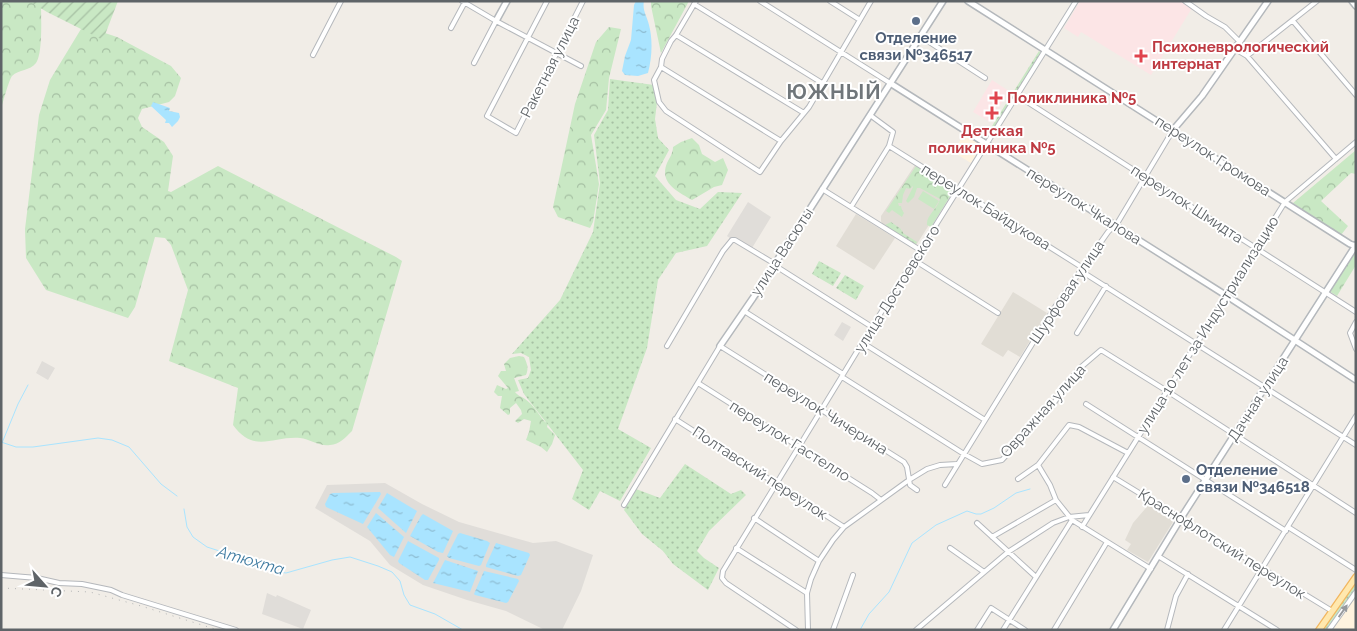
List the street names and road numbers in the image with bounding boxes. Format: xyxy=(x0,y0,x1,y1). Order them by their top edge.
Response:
street label: Ракетная улица xyxy=(517,13,583,121)
street label: переулок Громова xyxy=(1152,112,1274,200)
street label: переулок Байдукова xyxy=(918,160,1054,254)
street label: переулок Шмидта xyxy=(1128,161,1246,247)
street label: переулок Чкалова xyxy=(1023,163,1145,249)
street label: улица Васюты xyxy=(747,204,817,300)
street label: улица 10 лет за Индустриализацию xyxy=(1133,213,1283,437)
street label: улица Достоевского xyxy=(850,222,944,356)
street label: Шурфовая улица xyxy=(1026,237,1108,347)
street label: Дачная улица xyxy=(1224,353,1292,445)
street label: Овражная улица xyxy=(996,361,1090,461)
street label: переулок Чичерина xyxy=(761,368,891,458)
street label: переулок Гастелло xyxy=(727,397,854,485)
street label: Полтавский переулок xyxy=(689,423,831,524)
street label: Краснофлотский переулок xyxy=(1135,485,1309,603)

